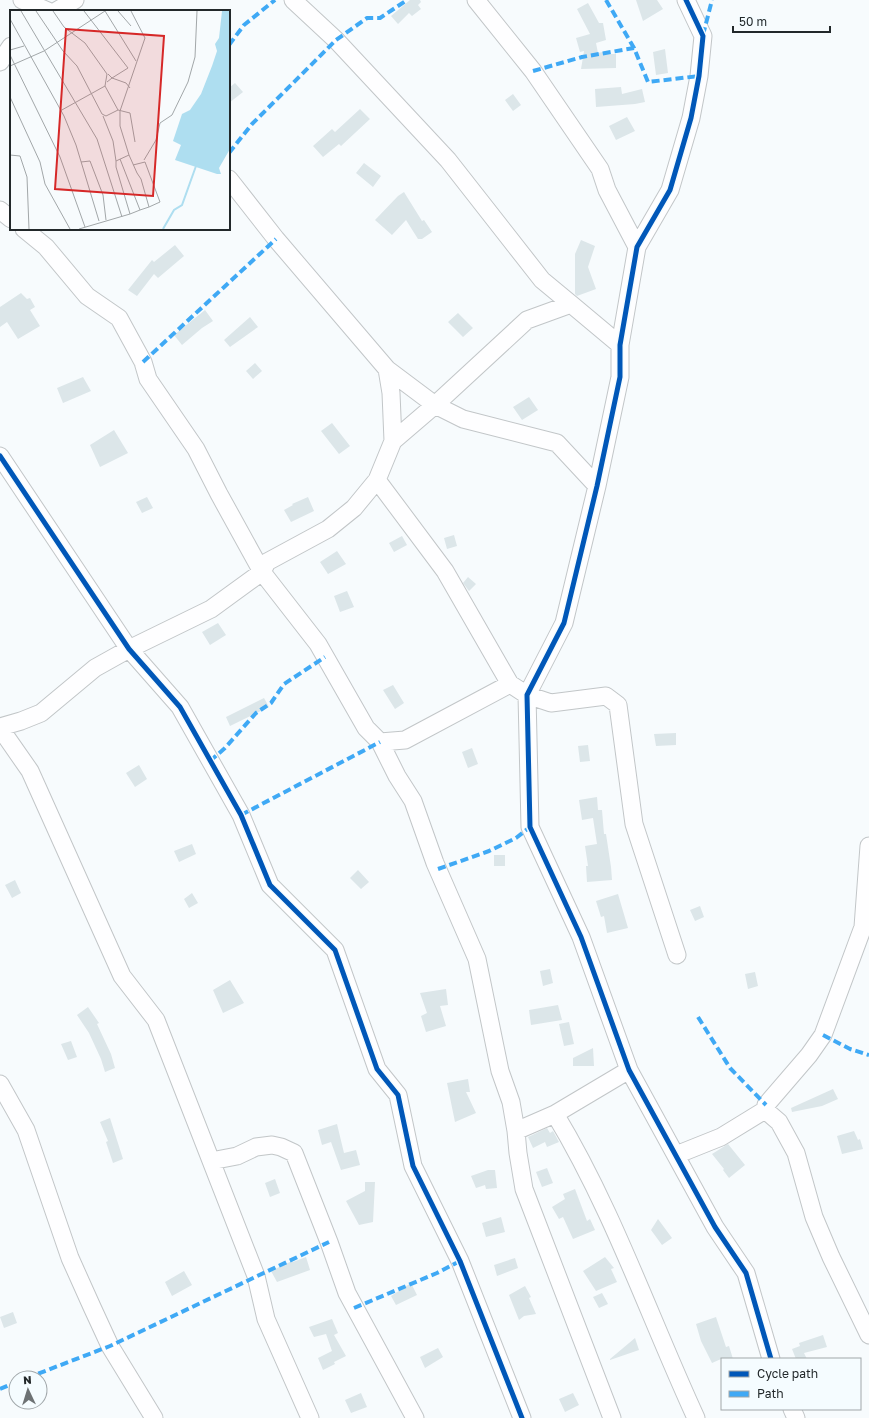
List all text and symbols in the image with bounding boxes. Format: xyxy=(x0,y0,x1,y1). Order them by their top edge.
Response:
scale bar xyxy=(733,8,830,34)
inset map xyxy=(10,10,230,230)
text: 50 m xyxy=(739,14,767,29)
legend xyxy=(721,1358,861,1410)
text: Cycle path xyxy=(757,1366,818,1381)
north arrow xyxy=(8,1370,48,1410)
text: N xyxy=(23,1373,32,1386)
text: Path xyxy=(757,1386,784,1401)

